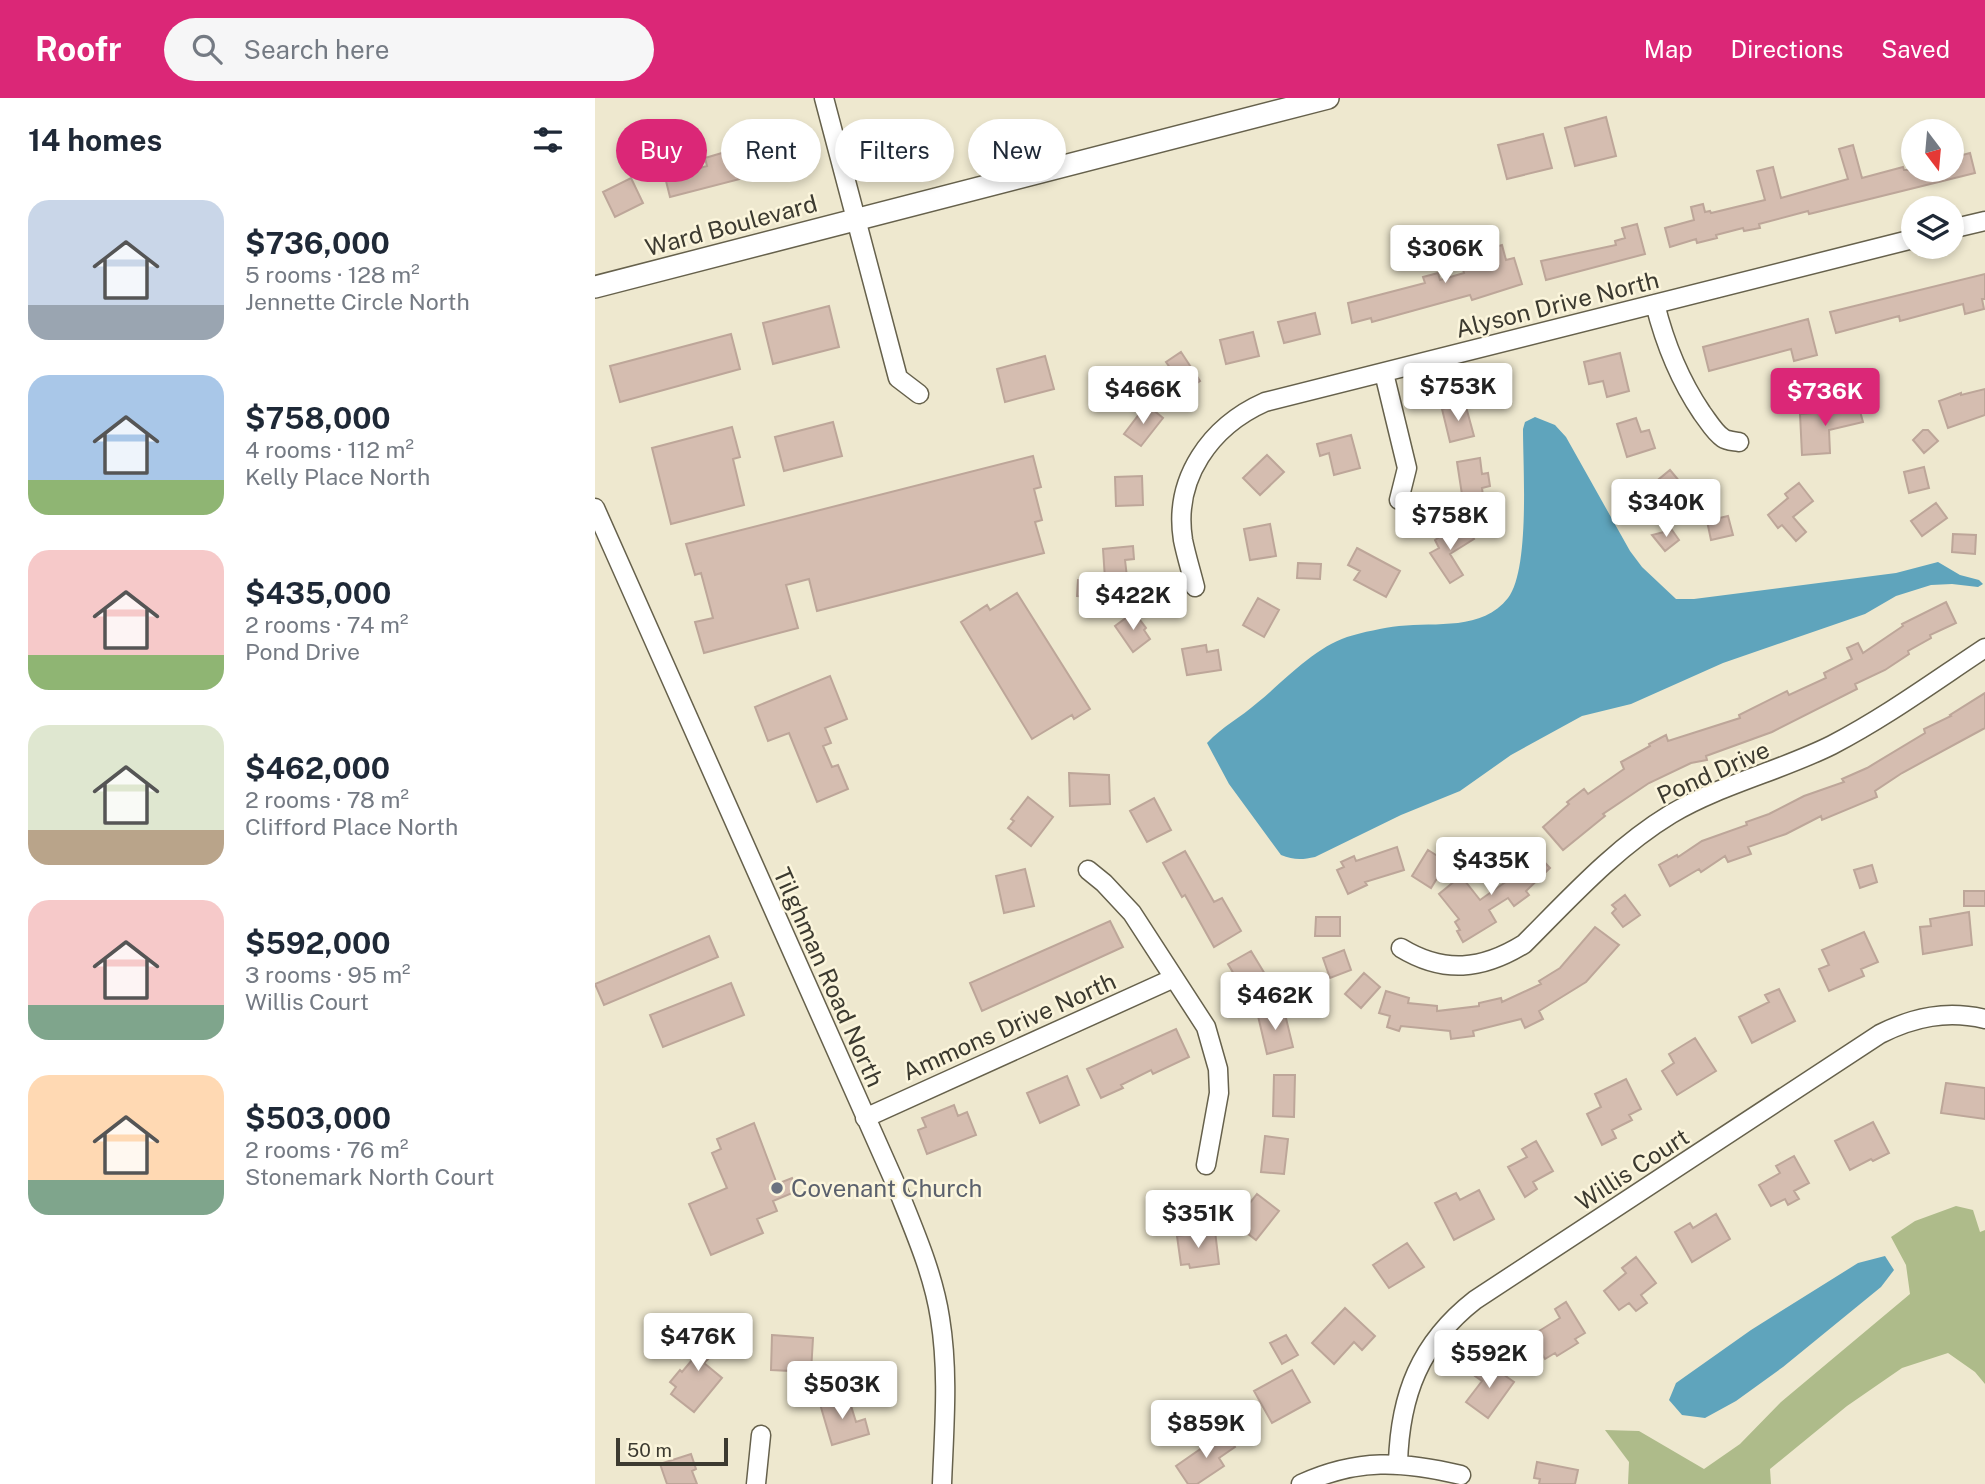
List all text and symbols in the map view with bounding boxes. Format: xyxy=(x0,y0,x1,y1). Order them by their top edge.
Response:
search box xyxy=(164,18,654,81)
text: Roofr xyxy=(35,30,122,68)
icon: search xyxy=(188,30,226,68)
text: Search here xyxy=(244,34,390,65)
text: Map xyxy=(1644,35,1693,63)
text: Directions xyxy=(1731,35,1843,63)
text: Saved xyxy=(1881,35,1950,63)
chip: Buy xyxy=(616,119,707,182)
chip: Rent xyxy=(721,119,821,182)
chip: Filters xyxy=(835,119,954,182)
chip: New xyxy=(968,119,1066,182)
north arrow xyxy=(1901,119,1963,182)
map controls xyxy=(1901,119,1964,259)
icon: filters xyxy=(529,121,567,159)
text: 14 homes xyxy=(28,122,162,158)
street label: Ward Boulevard xyxy=(642,189,820,261)
button: layers xyxy=(1901,196,1964,259)
text: $736,000 xyxy=(245,225,390,261)
pin: $306K xyxy=(1396,226,1494,285)
icon: home xyxy=(84,228,168,312)
text: $306K xyxy=(1406,234,1484,261)
text: 5 rooms · 128 m² xyxy=(245,261,420,288)
street label: Alyson Drive North xyxy=(1452,265,1662,343)
text: Jennette Circle North xyxy=(245,288,470,315)
pin: $753K xyxy=(1409,364,1507,423)
pin: $466K xyxy=(1094,366,1192,426)
pin: $736K xyxy=(1776,368,1874,428)
text: $753K xyxy=(1419,372,1497,399)
text: $466K xyxy=(1104,375,1182,402)
text: $736K xyxy=(1787,377,1863,404)
text: $758,000 xyxy=(245,400,391,436)
icon: home xyxy=(84,403,168,487)
text: 4 rooms · 112 m² xyxy=(245,436,414,463)
text: Kelly Place North xyxy=(245,463,430,490)
pin: $340K xyxy=(1617,480,1715,539)
text: $340K xyxy=(1627,488,1705,515)
pin: $758K xyxy=(1401,492,1499,552)
text: $758K xyxy=(1411,501,1489,528)
pin: $422K xyxy=(1084,573,1182,632)
text: $435,000 xyxy=(245,575,391,611)
icon: home xyxy=(84,578,168,662)
text: $422K xyxy=(1095,581,1171,608)
text: 2 rooms · 74 m² xyxy=(245,611,408,638)
text: Pond Drive xyxy=(245,638,360,665)
street label: Pond Drive xyxy=(1652,735,1774,809)
text: $462,000 xyxy=(245,750,390,786)
icon: home xyxy=(84,753,168,837)
text: 2 rooms · 78 m² xyxy=(245,786,409,813)
text: Clifford Place North xyxy=(245,813,458,840)
pin: $435K xyxy=(1442,838,1540,897)
text: $435K xyxy=(1452,846,1530,873)
street label: Tilghman Road North xyxy=(768,863,890,1091)
text: $592,000 xyxy=(245,925,391,961)
icon: home xyxy=(84,928,168,1012)
text: 3 rooms · 95 m² xyxy=(245,961,411,988)
street label: Ammons Drive North xyxy=(898,966,1120,1086)
pin: $462K xyxy=(1226,972,1324,1032)
text: $462K xyxy=(1236,981,1314,1008)
text: Willis Court xyxy=(245,988,369,1015)
text: $503,000 xyxy=(245,1100,391,1136)
icon: home xyxy=(84,1103,168,1187)
street label: Willis Court xyxy=(1570,1122,1694,1216)
text: 2 rooms · 76 m² xyxy=(245,1136,408,1163)
text: Stonemark North Court xyxy=(245,1163,494,1190)
place label: Covenant Church xyxy=(791,1174,982,1202)
marker: Covenant Church xyxy=(769,1180,785,1196)
pin: $351K xyxy=(1149,1190,1247,1250)
text: $351K xyxy=(1162,1199,1234,1226)
pin: $476K xyxy=(649,1314,747,1373)
text: $476K xyxy=(660,1322,736,1349)
pin: $592K xyxy=(1440,1330,1538,1390)
text: $592K xyxy=(1450,1339,1528,1366)
pin: $503K xyxy=(793,1362,891,1421)
text: $503K xyxy=(803,1370,881,1397)
pin: $859K xyxy=(1157,1400,1255,1460)
text: $859K xyxy=(1167,1409,1245,1436)
scale bar xyxy=(616,1435,728,1467)
text: 50 m xyxy=(627,1439,672,1461)

